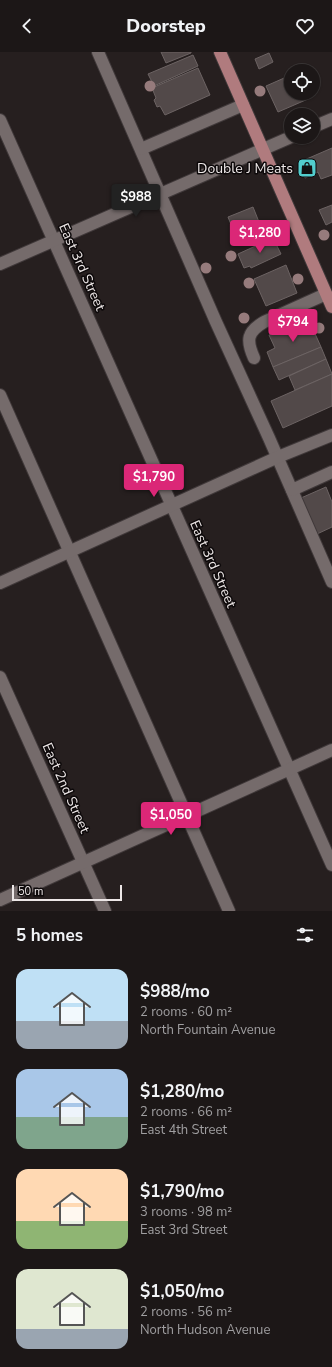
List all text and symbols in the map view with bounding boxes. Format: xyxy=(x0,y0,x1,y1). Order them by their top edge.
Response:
text: Doorstep xyxy=(126,14,206,38)
icon: back xyxy=(16,15,38,37)
icon: heart xyxy=(294,15,316,37)
map controls xyxy=(284,64,320,144)
button: locate xyxy=(284,64,320,100)
button: layers xyxy=(284,108,320,144)
shop icon: Double J Meats xyxy=(296,157,318,179)
place label: Double J Meats xyxy=(197,159,293,178)
pin: $988 xyxy=(112,184,160,218)
text: $988 xyxy=(120,188,152,206)
street label: East 3rd Street xyxy=(54,220,110,314)
pin: $1,280 xyxy=(227,220,293,254)
text: $1,280 xyxy=(239,224,281,242)
pin: $794 xyxy=(269,309,317,343)
text: $794 xyxy=(277,313,309,331)
pin: $1,790 xyxy=(121,464,187,498)
text: $1,790 xyxy=(133,468,175,486)
street label: East 3rd Street xyxy=(185,517,241,611)
street label: East 2nd Street xyxy=(38,740,94,836)
pin: $1,050 xyxy=(138,802,204,836)
text: $1,050 xyxy=(150,806,192,824)
scale bar xyxy=(12,883,122,902)
text: 50 m xyxy=(18,884,43,899)
text: 5 homes xyxy=(16,924,83,947)
icon: filters xyxy=(294,924,316,946)
text: $988/mo xyxy=(140,980,210,1003)
icon: home xyxy=(48,985,96,1033)
text: 2 rooms · 60 m² xyxy=(140,1003,232,1021)
text: North Fountain Avenue xyxy=(140,1021,275,1039)
text: $1,280/mo xyxy=(140,1080,224,1103)
icon: home xyxy=(48,1085,96,1133)
text: 2 rooms · 66 m² xyxy=(140,1103,232,1121)
text: East 4th Street xyxy=(140,1121,227,1139)
text: $1,790/mo xyxy=(140,1180,224,1203)
icon: home xyxy=(48,1185,96,1233)
text: 3 rooms · 98 m² xyxy=(140,1203,232,1221)
text: East 3rd Street xyxy=(140,1221,227,1239)
text: $1,050/mo xyxy=(140,1280,224,1303)
icon: home xyxy=(48,1285,96,1333)
text: 2 rooms · 56 m² xyxy=(140,1303,232,1321)
text: North Hudson Avenue xyxy=(140,1321,270,1339)

